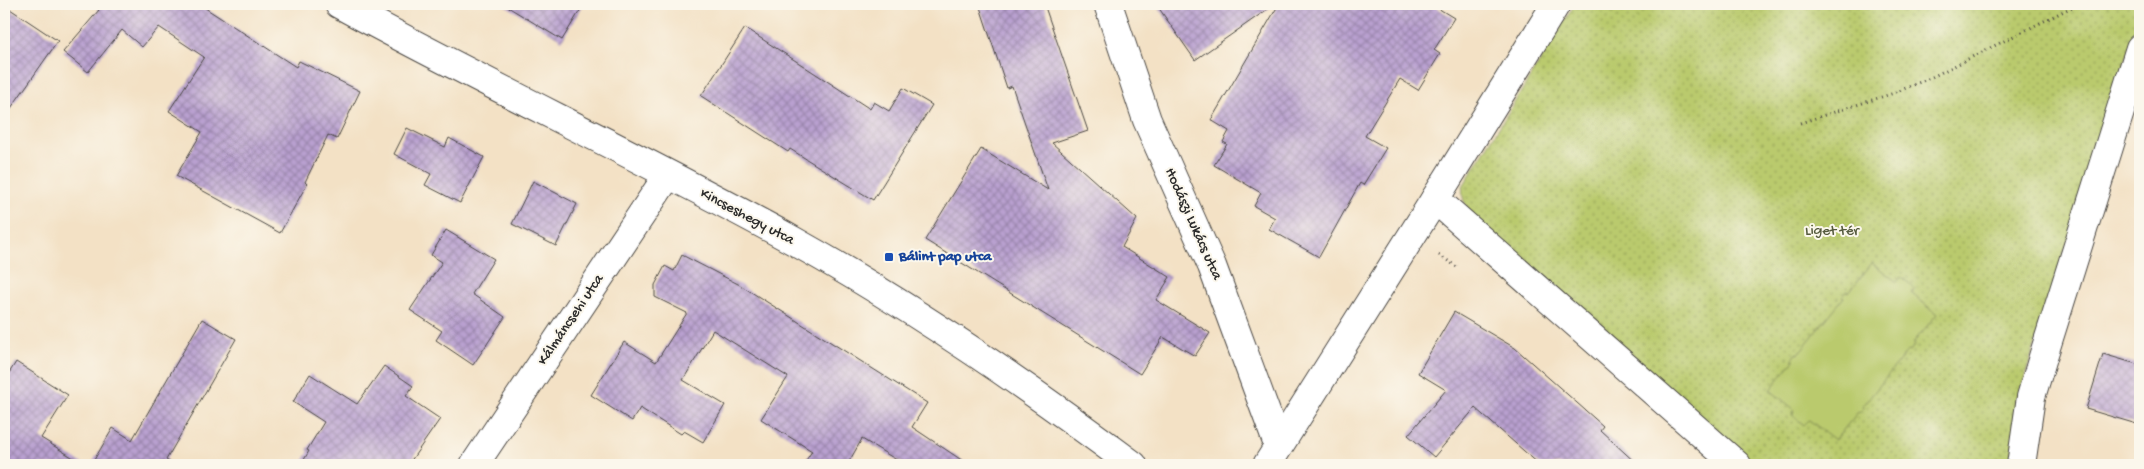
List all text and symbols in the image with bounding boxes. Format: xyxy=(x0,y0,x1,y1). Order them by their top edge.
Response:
street label: Hodászi Lukács utca xyxy=(1160,165,1226,283)
street label: Kincseshegy utca xyxy=(697,185,798,250)
park label: Liget tér xyxy=(1805,222,1861,240)
place label: Bálint pap utca xyxy=(898,248,992,266)
marker: Bálint pap utca xyxy=(883,251,895,263)
street label: Kálmáncsehi utca xyxy=(534,271,608,369)

